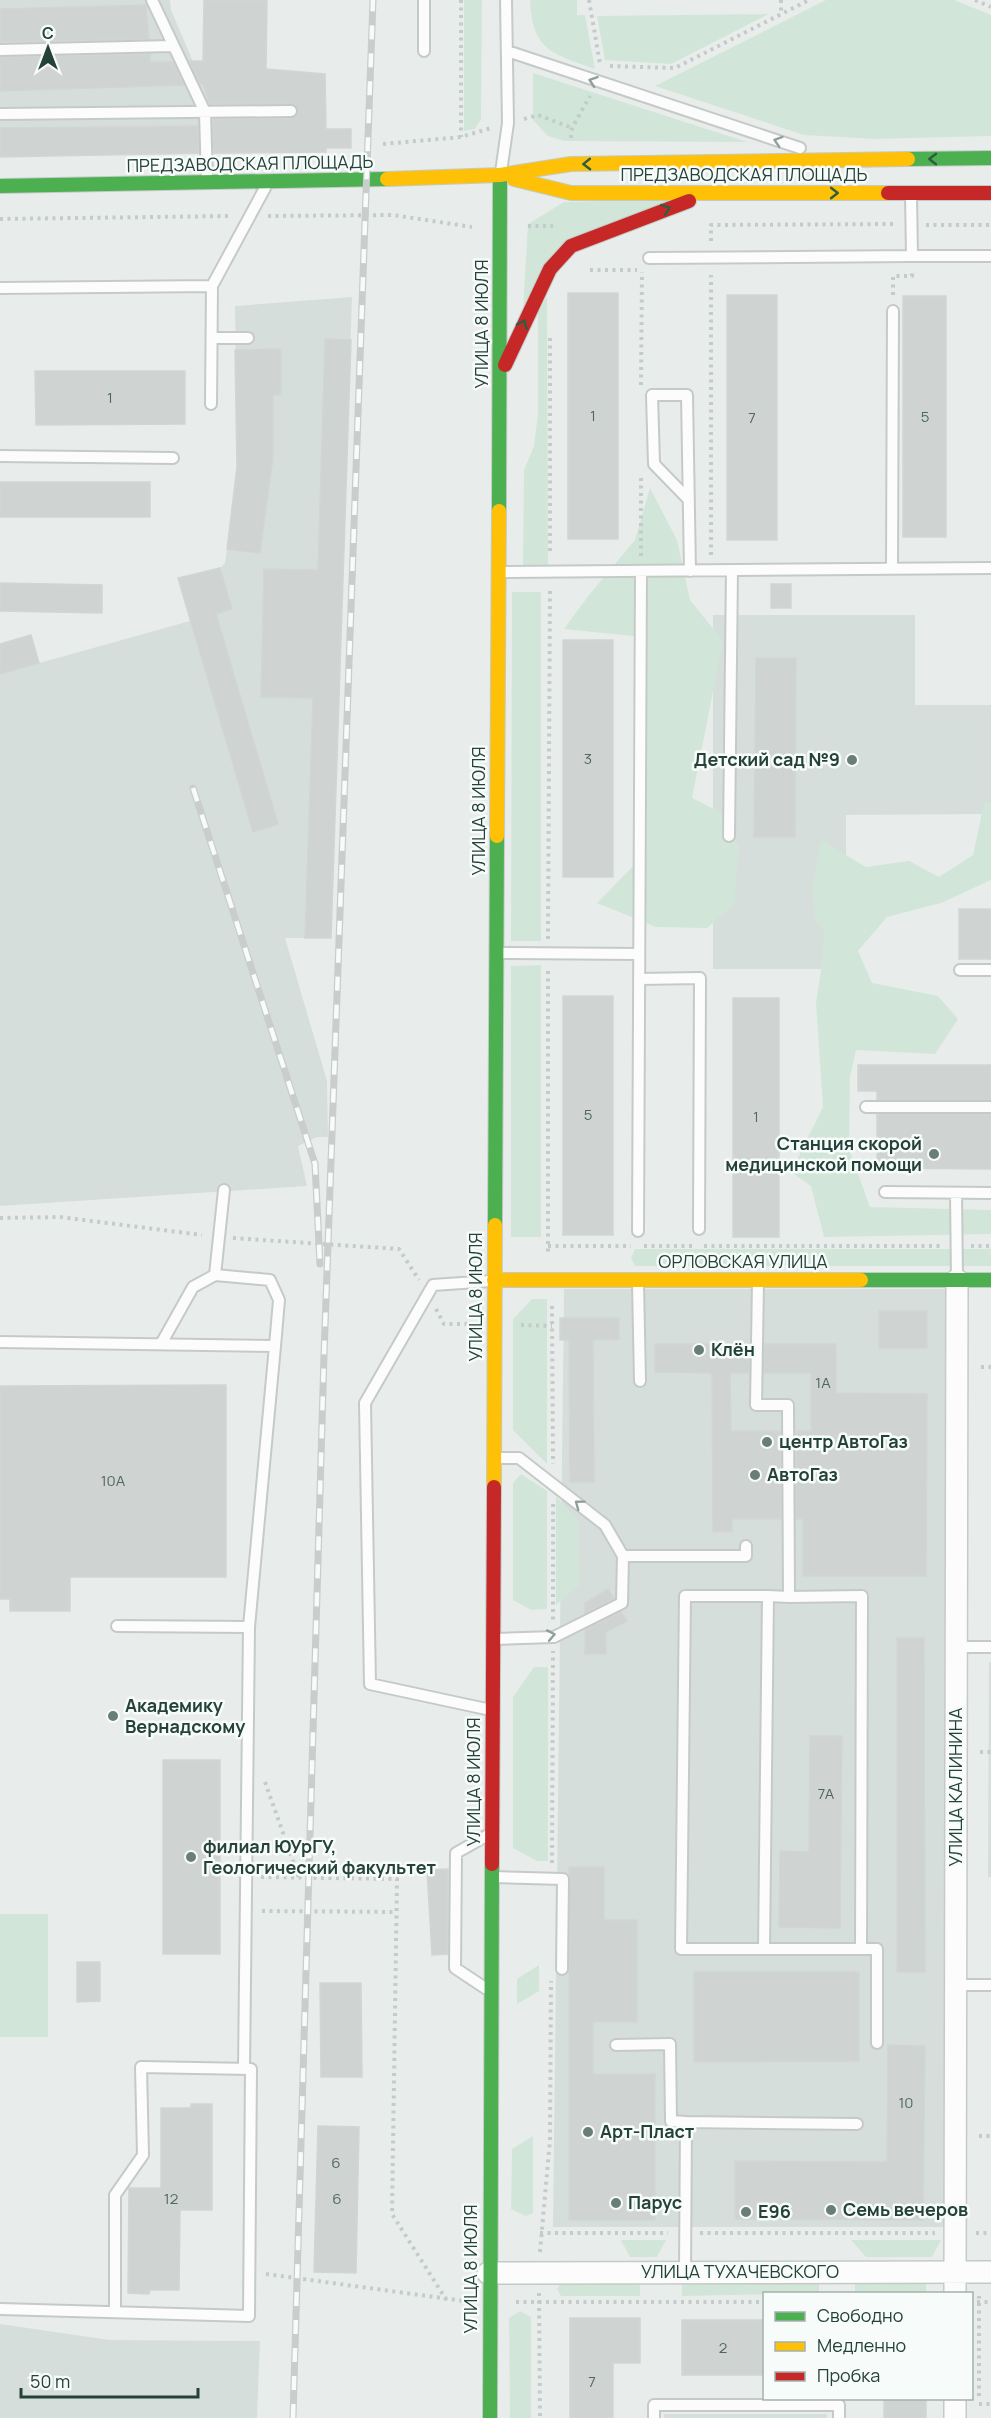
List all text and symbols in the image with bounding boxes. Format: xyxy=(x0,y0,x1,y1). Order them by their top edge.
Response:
north arrow xyxy=(18,18,78,78)
text: С xyxy=(42,22,54,44)
one-way arrow xyxy=(588,75,599,88)
one-way arrow xyxy=(773,136,784,149)
street label: ПРЕДЗАВОДСКАЯ ПЛОЩАДЬ xyxy=(126,149,374,177)
one-way arrow xyxy=(928,153,937,165)
one-way arrow xyxy=(582,158,591,170)
street label: ПРЕДЗАВОДСКАЯ ПЛОЩАДЬ xyxy=(621,162,867,186)
one-way arrow xyxy=(830,187,839,199)
one-way arrow xyxy=(661,204,671,217)
street label: УЛИЦА 8 ИЮЛЯ xyxy=(469,259,493,389)
one-way arrow xyxy=(516,319,528,330)
house number: 1 xyxy=(107,387,113,408)
house number: 1 xyxy=(590,405,596,426)
house number: 5 xyxy=(921,406,929,427)
house number: 7 xyxy=(748,407,756,428)
street label: УЛИЦА 8 ИЮЛЯ xyxy=(466,746,490,876)
place label: Детский сад №9 xyxy=(694,747,840,771)
house number: 3 xyxy=(584,748,592,769)
marker: Детский сад №9 xyxy=(845,753,859,767)
house number: 5 xyxy=(584,1104,592,1125)
house number: 1 xyxy=(753,1106,759,1127)
place label: Станция скорой медицинской помощи xyxy=(725,1131,922,1176)
marker: Станция скорой медицинской помощи xyxy=(927,1147,941,1161)
street label: УЛИЦА 8 ИЮЛЯ xyxy=(463,1232,487,1362)
street label: ОРЛОВСКАЯ УЛИЦА xyxy=(658,1249,828,1273)
place label: Клён xyxy=(711,1337,755,1361)
marker: Клён xyxy=(692,1343,706,1357)
house number: 1А xyxy=(815,1372,831,1393)
place label: центр АвтоГаз xyxy=(779,1429,908,1453)
marker: центр АвтоГаз xyxy=(760,1435,774,1449)
place label: АвтоГаз xyxy=(767,1462,838,1486)
marker: АвтоГаз xyxy=(748,1468,762,1482)
house number: 10А xyxy=(101,1470,126,1491)
one-way arrow xyxy=(574,1501,585,1512)
one-way arrow xyxy=(545,1629,555,1642)
place label: Академику Вернадскому xyxy=(125,1693,245,1738)
street label: УЛИЦА КАЛИНИНА xyxy=(943,1707,967,1866)
marker: Академику Вернадскому xyxy=(106,1709,120,1723)
street label: УЛИЦА 8 ИЮЛЯ xyxy=(461,1717,485,1847)
house number: 7А xyxy=(818,1783,835,1804)
place label: филиал ЮУрГУ, Геологический факультет xyxy=(203,1834,436,1879)
marker: филиал ЮУрГУ, Геологический факультет xyxy=(184,1850,198,1864)
house number: 10 xyxy=(899,2092,914,2113)
place label: Арт-Пласт xyxy=(600,2119,695,2143)
marker: Арт-Пласт xyxy=(581,2125,595,2139)
house number: 6 xyxy=(331,2152,341,2173)
house number: 12 xyxy=(164,2188,178,2209)
house number: 6 xyxy=(332,2188,342,2209)
place label: Парус xyxy=(628,2190,682,2214)
marker: Парус xyxy=(609,2196,623,2210)
place label: Семь вечеров xyxy=(843,2197,968,2221)
place label: E96 xyxy=(758,2199,791,2223)
marker: Семь вечеров xyxy=(824,2203,838,2217)
street label: УЛИЦА 8 ИЮЛЯ xyxy=(458,2204,482,2334)
marker: E96 xyxy=(739,2205,753,2219)
street label: УЛИЦА ТУХАЧЕВСКОГО xyxy=(641,2259,839,2283)
legend xyxy=(763,2292,973,2400)
text: Свободно xyxy=(817,2303,903,2327)
text: Медленно xyxy=(817,2333,906,2357)
house number: 2 xyxy=(719,2337,727,2358)
scale bar xyxy=(21,2361,198,2399)
text: Пробка xyxy=(817,2363,880,2387)
text: 50 m xyxy=(30,2369,70,2393)
house number: 7 xyxy=(588,2371,596,2392)

